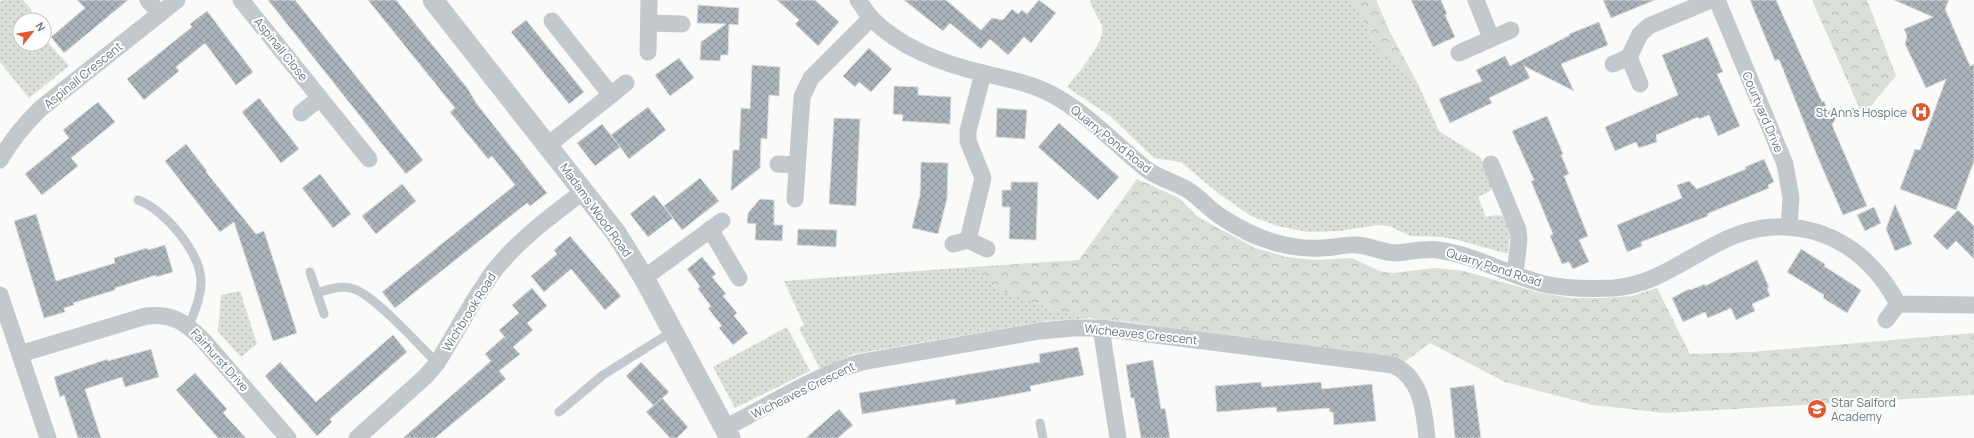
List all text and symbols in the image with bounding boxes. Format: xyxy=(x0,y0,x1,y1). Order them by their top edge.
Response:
north arrow xyxy=(12,12,52,52)
street label: Aspinall Close xyxy=(250,14,312,84)
text: N xyxy=(33,19,50,34)
street label: Aspinall Crescent xyxy=(40,38,126,112)
street label: Courtyard Drive xyxy=(1738,69,1788,155)
street label: Quarry Pond Road xyxy=(1067,101,1155,177)
hospital icon: St Ann's Hospice xyxy=(1910,101,1932,123)
place label: St Ann's Hospice xyxy=(1816,104,1907,121)
street label: Madams Wood Road xyxy=(556,160,636,260)
street label: Quarry Pond Road xyxy=(1444,244,1544,290)
street label: Wichbrook Road xyxy=(438,269,500,355)
street label: Wicheaves Crescent xyxy=(1084,320,1199,348)
street label: Fairhurst Drive xyxy=(187,325,253,395)
street label: Wicheaves Crescent xyxy=(748,357,858,423)
place label: Star Salford Academy xyxy=(1831,394,1896,425)
school or university icon: Star Salford Academy xyxy=(1806,398,1828,420)

